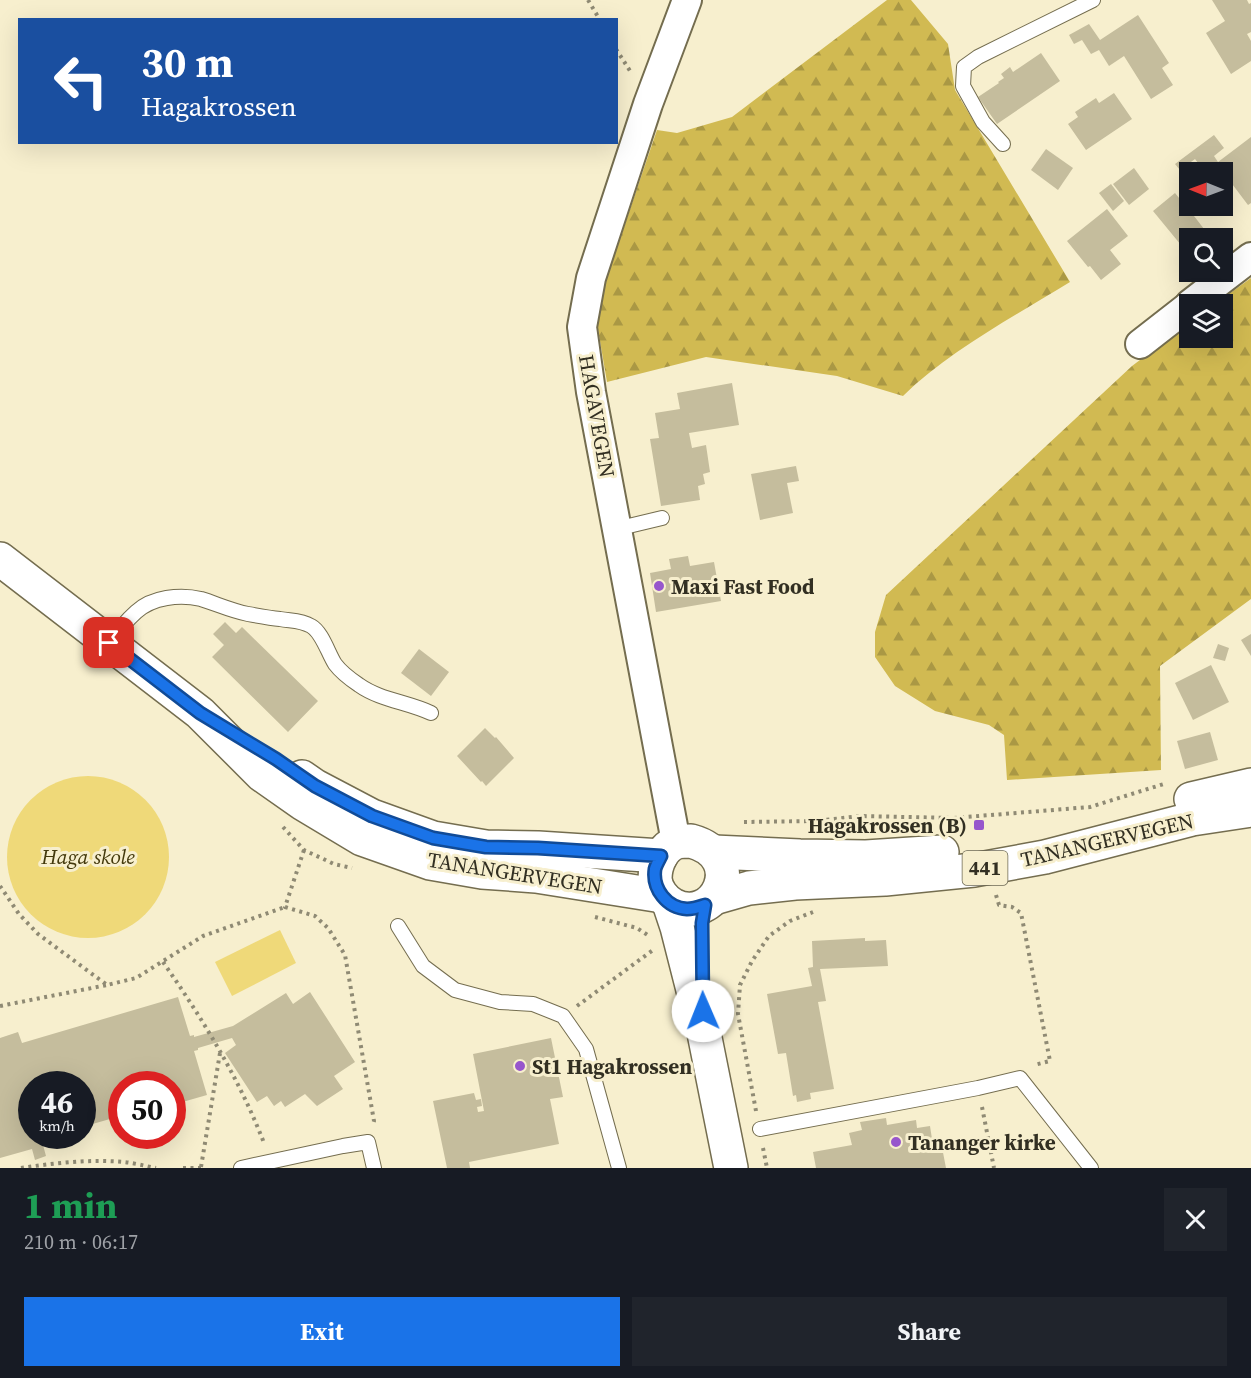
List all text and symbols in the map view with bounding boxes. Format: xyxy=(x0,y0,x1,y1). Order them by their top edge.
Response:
text: 30 m xyxy=(141,33,234,91)
icon: left xyxy=(42,42,120,120)
text: Hagakrossen xyxy=(141,88,297,125)
north arrow xyxy=(1179,162,1233,216)
map controls xyxy=(1179,162,1233,348)
button: search xyxy=(1179,228,1233,282)
button: layers xyxy=(1179,294,1233,348)
street label: HAGAVEGEN xyxy=(572,352,622,480)
place label: Maxi Fast Food xyxy=(671,572,815,601)
marker: Maxi Fast Food xyxy=(652,579,666,593)
pin xyxy=(83,617,134,668)
icon: arrive xyxy=(92,626,125,659)
street label: TANANGERVEGEN xyxy=(1018,806,1196,874)
place label: Hagakrossen (B) xyxy=(808,811,967,840)
marker: Hagakrossen (B) xyxy=(972,818,986,832)
park label: Haga skole xyxy=(40,842,135,871)
street label: TANANGERVEGEN xyxy=(426,845,604,901)
road number: 441 xyxy=(962,851,1008,885)
position arrow xyxy=(671,979,735,1043)
place label: St1 Hagakrossen xyxy=(532,1052,692,1081)
marker: St1 Hagakrossen xyxy=(513,1059,527,1073)
speed limit sign: 50 xyxy=(108,1071,186,1149)
text: 46 xyxy=(41,1082,73,1123)
text: km/h xyxy=(39,1115,75,1136)
place label: Tananger kirke xyxy=(908,1128,1056,1157)
marker: Tananger kirke xyxy=(889,1135,903,1149)
text: 1 min xyxy=(24,1181,117,1230)
button: close xyxy=(1164,1188,1227,1251)
text: 210 m · 06:17 xyxy=(24,1228,138,1256)
button: Exit xyxy=(24,1297,620,1366)
button: Share xyxy=(632,1297,1227,1366)

